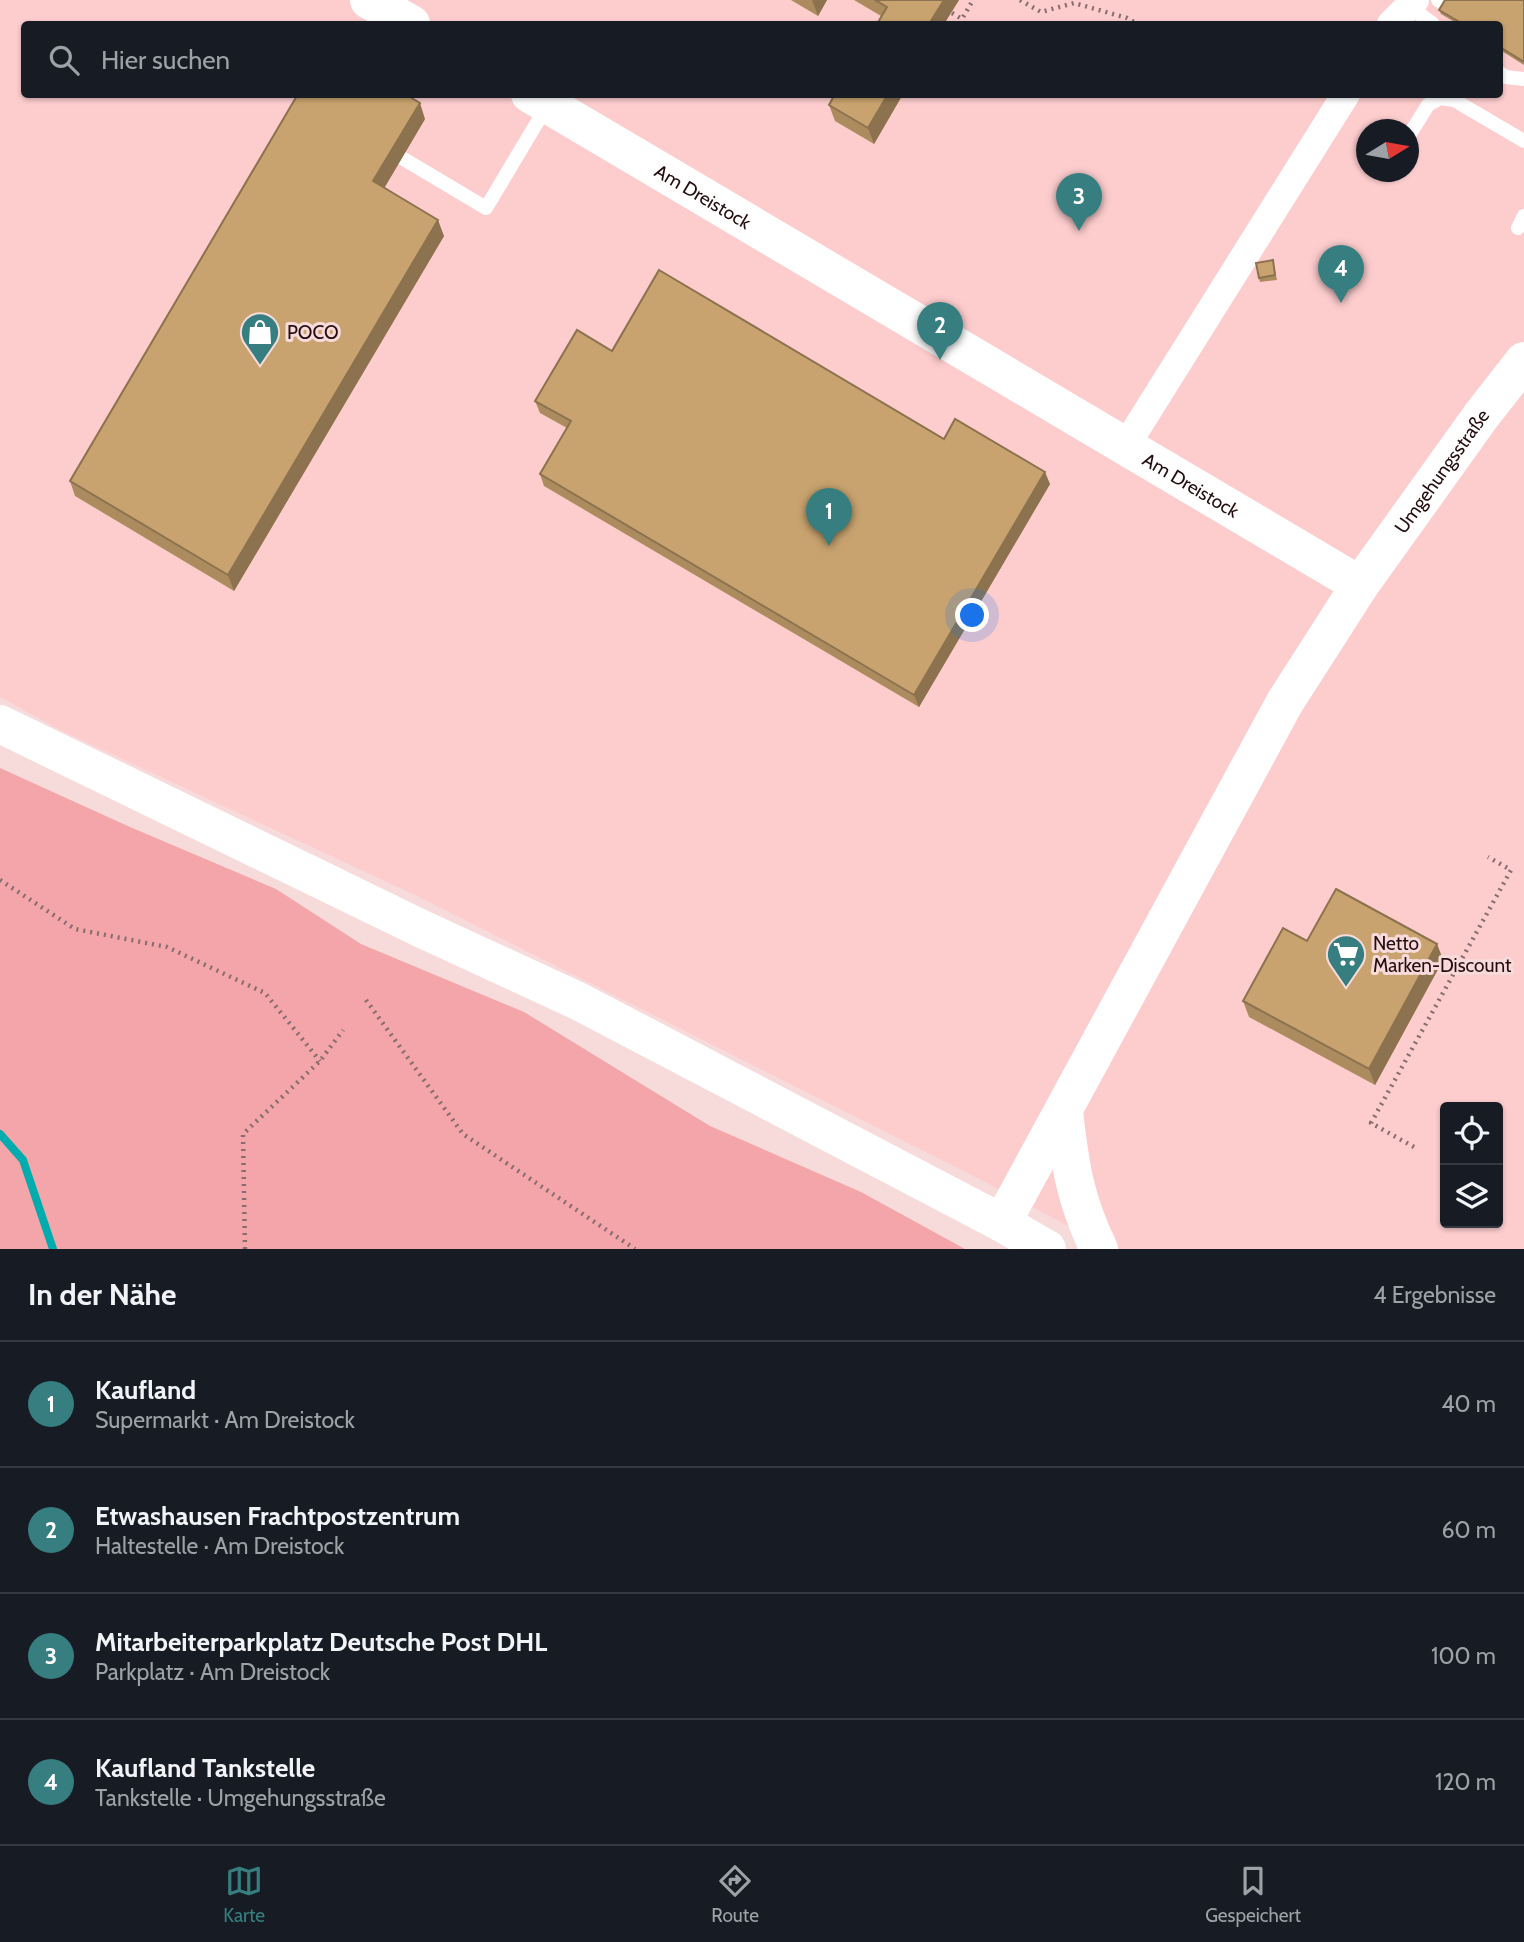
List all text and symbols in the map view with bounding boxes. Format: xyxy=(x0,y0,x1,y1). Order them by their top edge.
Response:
search box xyxy=(21,21,1503,98)
icon: search xyxy=(45,41,83,79)
text: Hier suchen xyxy=(101,44,230,76)
north arrow xyxy=(1356,119,1419,182)
street label: Am Dreistock xyxy=(651,159,755,234)
pin: 3 xyxy=(1056,173,1102,231)
pin: 4 xyxy=(1318,245,1364,303)
pin: 2 xyxy=(917,302,963,360)
shop icon: POCO xyxy=(239,311,281,366)
place label: POCO xyxy=(287,321,339,344)
street label: Umgehungsstraße xyxy=(1390,404,1494,538)
street label: Am Dreistock xyxy=(1139,448,1243,523)
pin: 1 xyxy=(806,488,852,546)
your location xyxy=(955,598,989,632)
place label: Netto Marken-Discount xyxy=(1373,932,1512,977)
supermarket icon: Netto Marken-Discount xyxy=(1325,933,1367,988)
map controls xyxy=(1440,1102,1503,1228)
button: locate xyxy=(1440,1102,1503,1165)
button: layers xyxy=(1440,1165,1503,1228)
text: In der Nähe xyxy=(28,1276,177,1313)
text: 4 Ergebnisse xyxy=(1373,1281,1496,1309)
text: Kaufland xyxy=(95,1374,196,1406)
text: 1 xyxy=(47,1390,55,1418)
text: 40 m xyxy=(1441,1390,1496,1418)
text: Supermarkt · Am Dreistock xyxy=(95,1406,355,1434)
text: Etwashausen Frachtpostzentrum xyxy=(95,1500,460,1532)
text: 2 xyxy=(45,1516,57,1544)
text: 60 m xyxy=(1442,1516,1496,1544)
text: Haltestelle · Am Dreistock xyxy=(95,1532,344,1560)
text: Mitarbeiterparkplatz Deutsche Post DHL xyxy=(95,1626,547,1658)
text: 3 xyxy=(45,1642,57,1670)
text: 100 m xyxy=(1431,1642,1496,1670)
text: Parkplatz · Am Dreistock xyxy=(95,1658,330,1686)
text: Kaufland Tankstelle xyxy=(95,1752,315,1784)
text: 4 xyxy=(44,1768,58,1796)
text: 120 m xyxy=(1435,1768,1496,1796)
text: Tankstelle · Umgehungsstraße xyxy=(95,1784,386,1812)
tab: Karte xyxy=(223,1862,265,1927)
tab: Route xyxy=(711,1862,759,1927)
tab: Gespeichert xyxy=(1205,1862,1301,1927)

